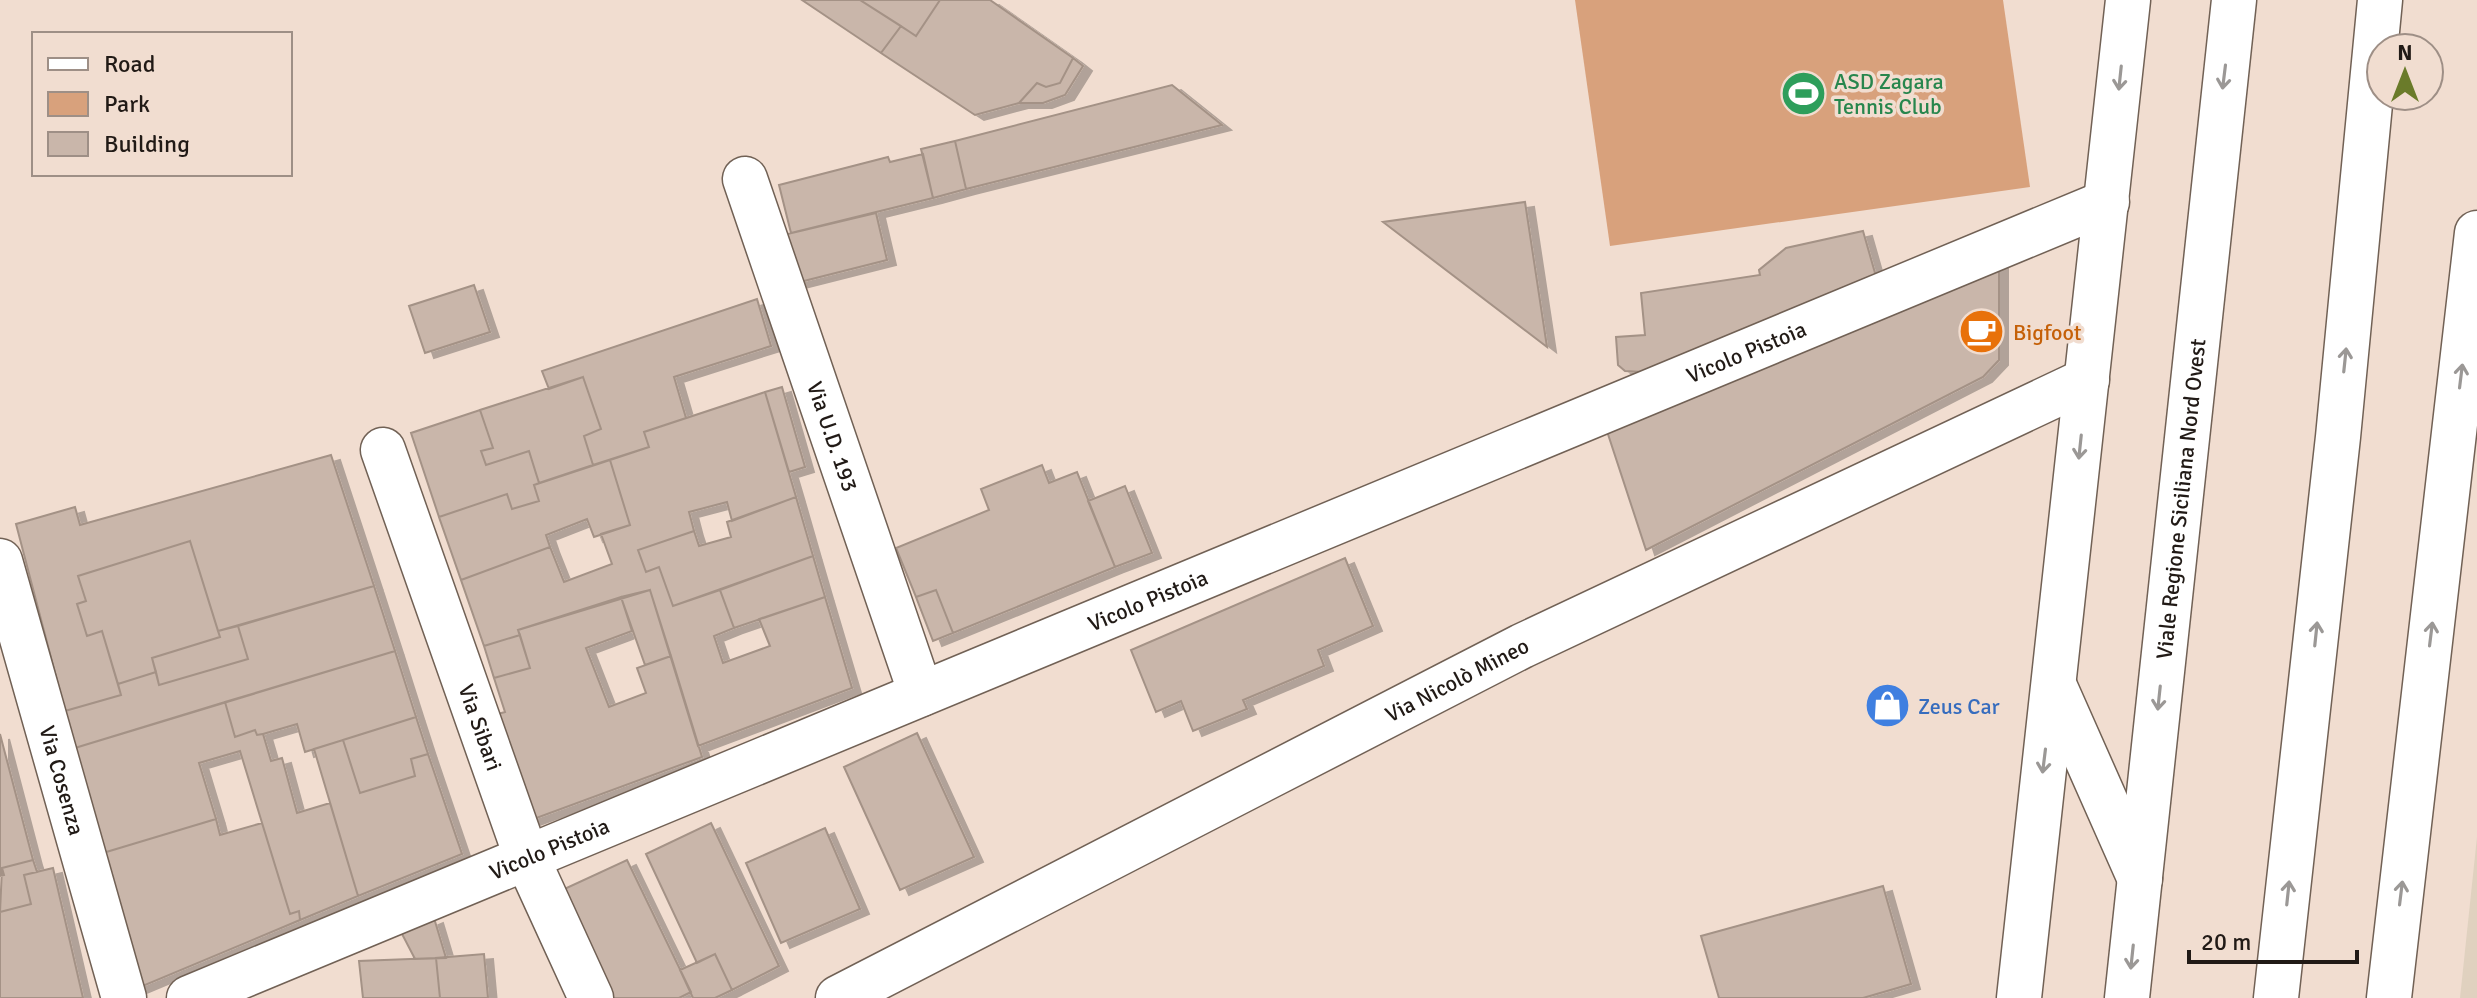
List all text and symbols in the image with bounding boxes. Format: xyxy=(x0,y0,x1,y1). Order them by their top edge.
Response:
legend xyxy=(32,32,292,176)
north arrow xyxy=(2365,32,2445,112)
text: N xyxy=(2397,39,2413,66)
text: Road xyxy=(104,49,155,79)
one-way arrow xyxy=(2112,64,2127,90)
one-way arrow xyxy=(2216,64,2231,89)
place label: ASD Zagara Tennis Club xyxy=(1834,68,1944,120)
sports icon: ASD Zagara Tennis Club xyxy=(1779,70,1827,118)
text: Park xyxy=(104,89,150,119)
text: Building xyxy=(104,129,190,159)
cafe icon: Bigfoot xyxy=(1958,308,2006,356)
street label: Vicolo Pistoia xyxy=(1682,315,1810,389)
place label: Bigfoot xyxy=(2013,319,2082,346)
street label: Viale Regione Siciliana Nord Ovest xyxy=(2150,337,2211,661)
one-way arrow xyxy=(2338,347,2353,374)
one-way arrow xyxy=(2453,363,2468,390)
street label: Via U.D. 193 xyxy=(802,378,864,495)
one-way arrow xyxy=(2072,433,2087,460)
street label: Vicolo Pistoia xyxy=(1084,563,1212,637)
one-way arrow xyxy=(2309,621,2324,648)
one-way arrow xyxy=(2423,622,2438,648)
street label: Via Nicolò Mineo xyxy=(1380,631,1533,728)
street label: Via Sibari xyxy=(453,680,508,774)
shop icon: Zeus Car xyxy=(1863,682,1911,730)
one-way arrow xyxy=(2151,684,2166,711)
place label: Zeus Car xyxy=(1918,693,2000,720)
street label: Via Cosenza xyxy=(34,722,91,838)
one-way arrow xyxy=(2036,748,2051,773)
street label: Vicolo Pistoia xyxy=(485,812,613,885)
one-way arrow xyxy=(2280,880,2295,907)
one-way arrow xyxy=(2394,881,2409,906)
scale bar xyxy=(2189,914,2357,964)
text: 20 m xyxy=(2201,927,2251,957)
one-way arrow xyxy=(2124,943,2139,969)

